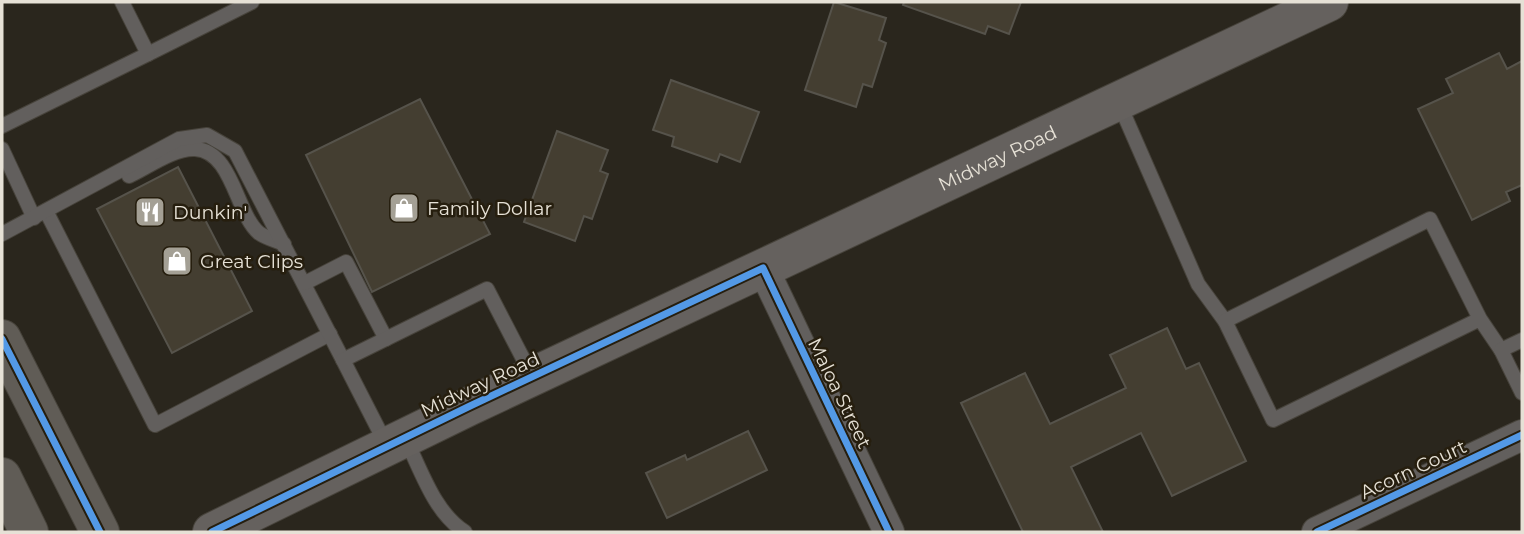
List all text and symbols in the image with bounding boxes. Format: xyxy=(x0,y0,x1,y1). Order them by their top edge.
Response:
street label: Midway Road xyxy=(935,121,1061,196)
shop icon: Family Dollar xyxy=(387,191,421,225)
restaurant icon: Dunkin' xyxy=(133,195,167,229)
place label: Family Dollar xyxy=(427,197,552,220)
place label: Dunkin' xyxy=(173,201,247,224)
shop icon: Great Clips xyxy=(160,244,194,278)
place label: Great Clips xyxy=(200,250,303,273)
street label: Maloa Street xyxy=(803,334,876,452)
street label: Midway Road xyxy=(417,347,543,422)
street label: Acorn Court xyxy=(1356,435,1470,504)

